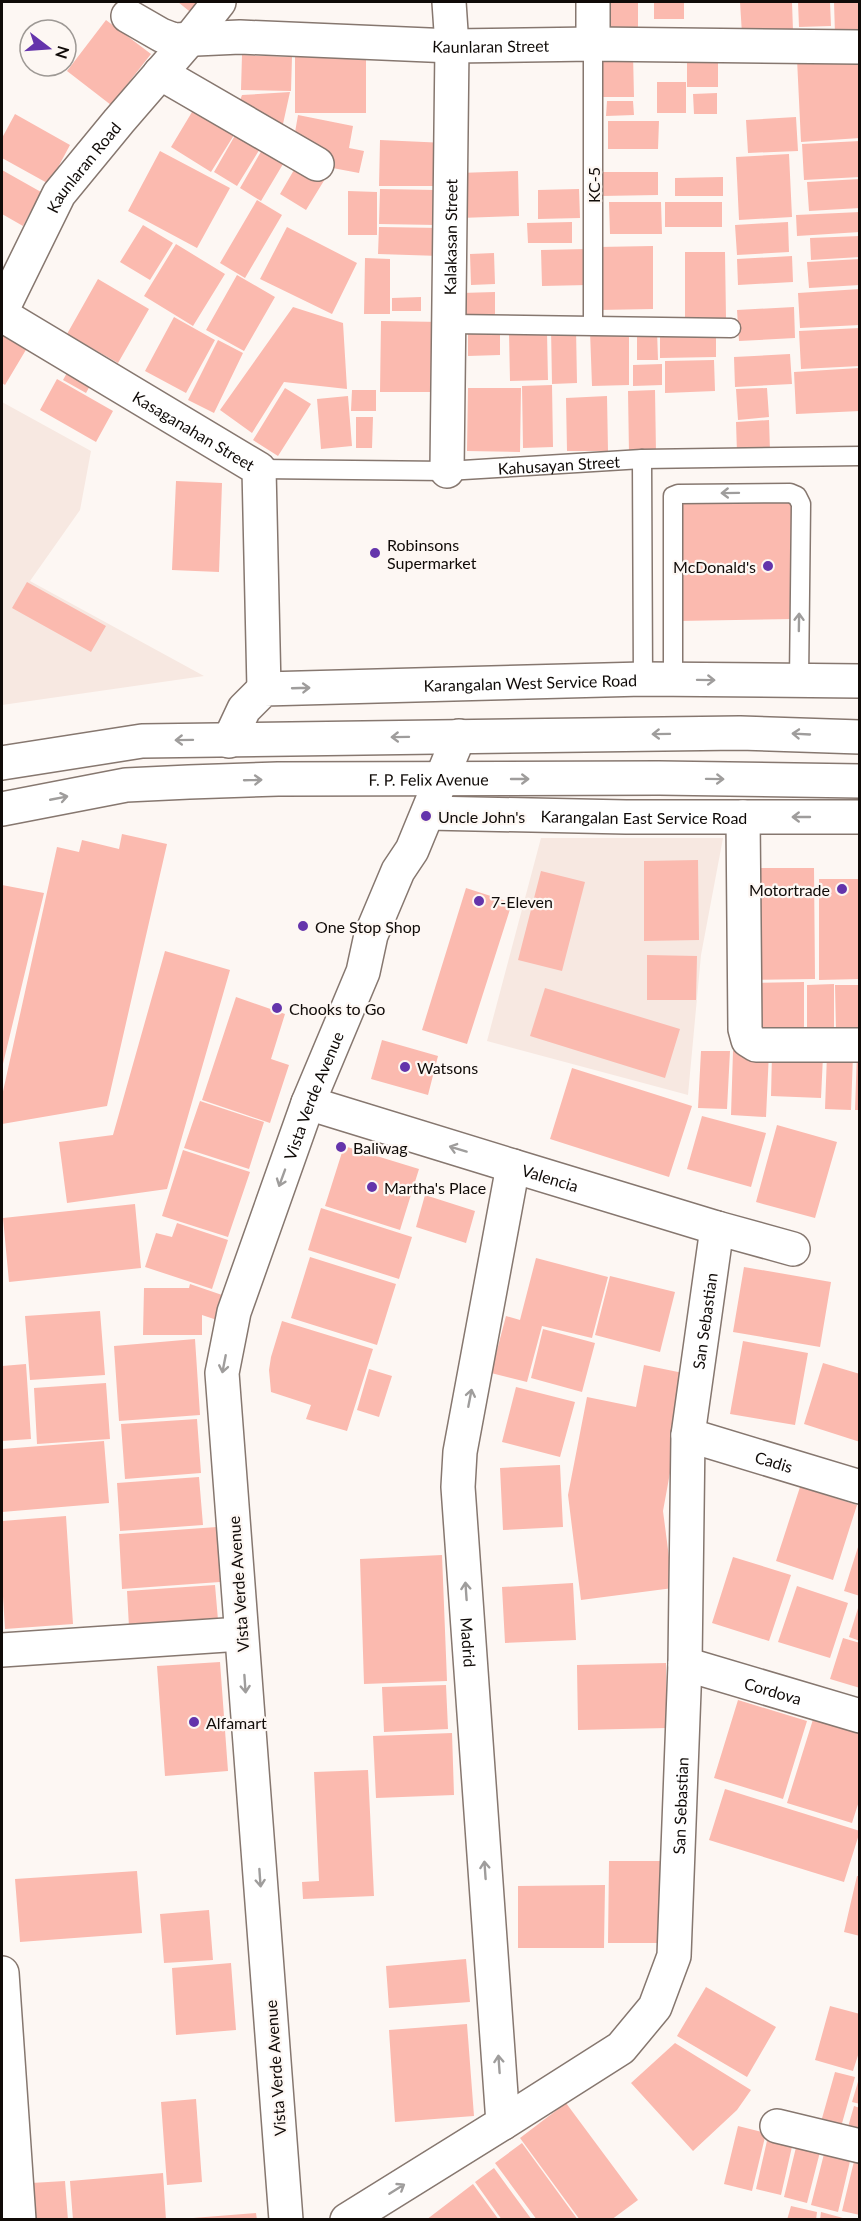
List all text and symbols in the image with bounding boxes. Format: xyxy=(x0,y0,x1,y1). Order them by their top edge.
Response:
north arrow xyxy=(18,18,78,78)
street label: Kaunlaran Street xyxy=(432,35,550,56)
text: N xyxy=(52,44,74,61)
street label: Kaunlaran Road xyxy=(42,118,124,216)
street label: KC-5 xyxy=(584,167,603,203)
street label: Kalakasan Street xyxy=(440,178,460,295)
street label: Kasaganahan Street xyxy=(130,386,259,474)
street label: Kahusayan Street xyxy=(497,451,621,477)
one-way arrow xyxy=(721,487,741,499)
place label: Robinsons Supermarket xyxy=(387,535,477,572)
marker: Robinsons Supermarket xyxy=(368,546,382,560)
place label: McDonald's xyxy=(673,557,756,576)
marker: McDonald's xyxy=(761,559,775,573)
one-way arrow xyxy=(793,613,805,633)
street label: Karangalan West Service Road xyxy=(423,670,637,694)
one-way arrow xyxy=(696,674,716,686)
one-way arrow xyxy=(291,682,311,694)
one-way arrow xyxy=(651,728,671,740)
one-way arrow xyxy=(792,729,812,740)
one-way arrow xyxy=(391,731,411,743)
one-way arrow xyxy=(175,734,195,746)
street label: F. P. Felix Avenue xyxy=(368,769,489,788)
one-way arrow xyxy=(510,773,530,785)
one-way arrow xyxy=(705,773,725,785)
one-way arrow xyxy=(242,775,262,786)
one-way arrow xyxy=(49,792,68,803)
street label: Karangalan East Service Road xyxy=(540,806,747,827)
place label: Uncle John's xyxy=(438,807,525,826)
marker: Uncle John's xyxy=(419,809,433,823)
one-way arrow xyxy=(792,811,812,823)
place label: Motortrade xyxy=(749,880,830,899)
marker: Motortrade xyxy=(835,882,849,896)
place label: 7-Eleven xyxy=(491,892,553,911)
marker: 7-Eleven xyxy=(472,894,486,908)
place label: One Stop Shop xyxy=(315,917,421,936)
marker: One Stop Shop xyxy=(296,919,310,933)
place label: Chooks to Go xyxy=(289,999,385,1018)
marker: Chooks to Go xyxy=(270,1001,284,1015)
street label: Vista Verde Avenue xyxy=(279,1028,347,1162)
place label: Watsons xyxy=(417,1058,478,1077)
marker: Watsons xyxy=(398,1060,412,1074)
place label: Baliwag xyxy=(353,1138,408,1157)
marker: Baliwag xyxy=(334,1140,348,1154)
one-way arrow xyxy=(449,1143,468,1154)
street label: Valencia xyxy=(520,1160,581,1195)
one-way arrow xyxy=(275,1168,286,1187)
place label: Martha's Place xyxy=(384,1178,486,1197)
marker: Martha's Place xyxy=(365,1180,379,1194)
street label: San Sebastian xyxy=(688,1271,720,1370)
one-way arrow xyxy=(218,1353,229,1373)
one-way arrow xyxy=(465,1388,476,1408)
street label: Cadis xyxy=(753,1446,795,1476)
street label: Vista Verde Avenue xyxy=(224,1515,252,1653)
one-way arrow xyxy=(460,1582,471,1602)
street label: Madrid xyxy=(458,1617,480,1668)
one-way arrow xyxy=(240,1673,251,1693)
street label: Cordova xyxy=(742,1673,804,1708)
place label: Alfamart xyxy=(206,1713,267,1732)
marker: Alfamart xyxy=(187,1715,201,1729)
street label: San Sebastian xyxy=(668,1757,691,1855)
one-way arrow xyxy=(479,1860,490,1880)
one-way arrow xyxy=(255,1868,266,1888)
street label: Vista Verde Avenue xyxy=(261,1999,289,2137)
one-way arrow xyxy=(493,2055,504,2075)
one-way arrow xyxy=(388,2182,405,2194)

